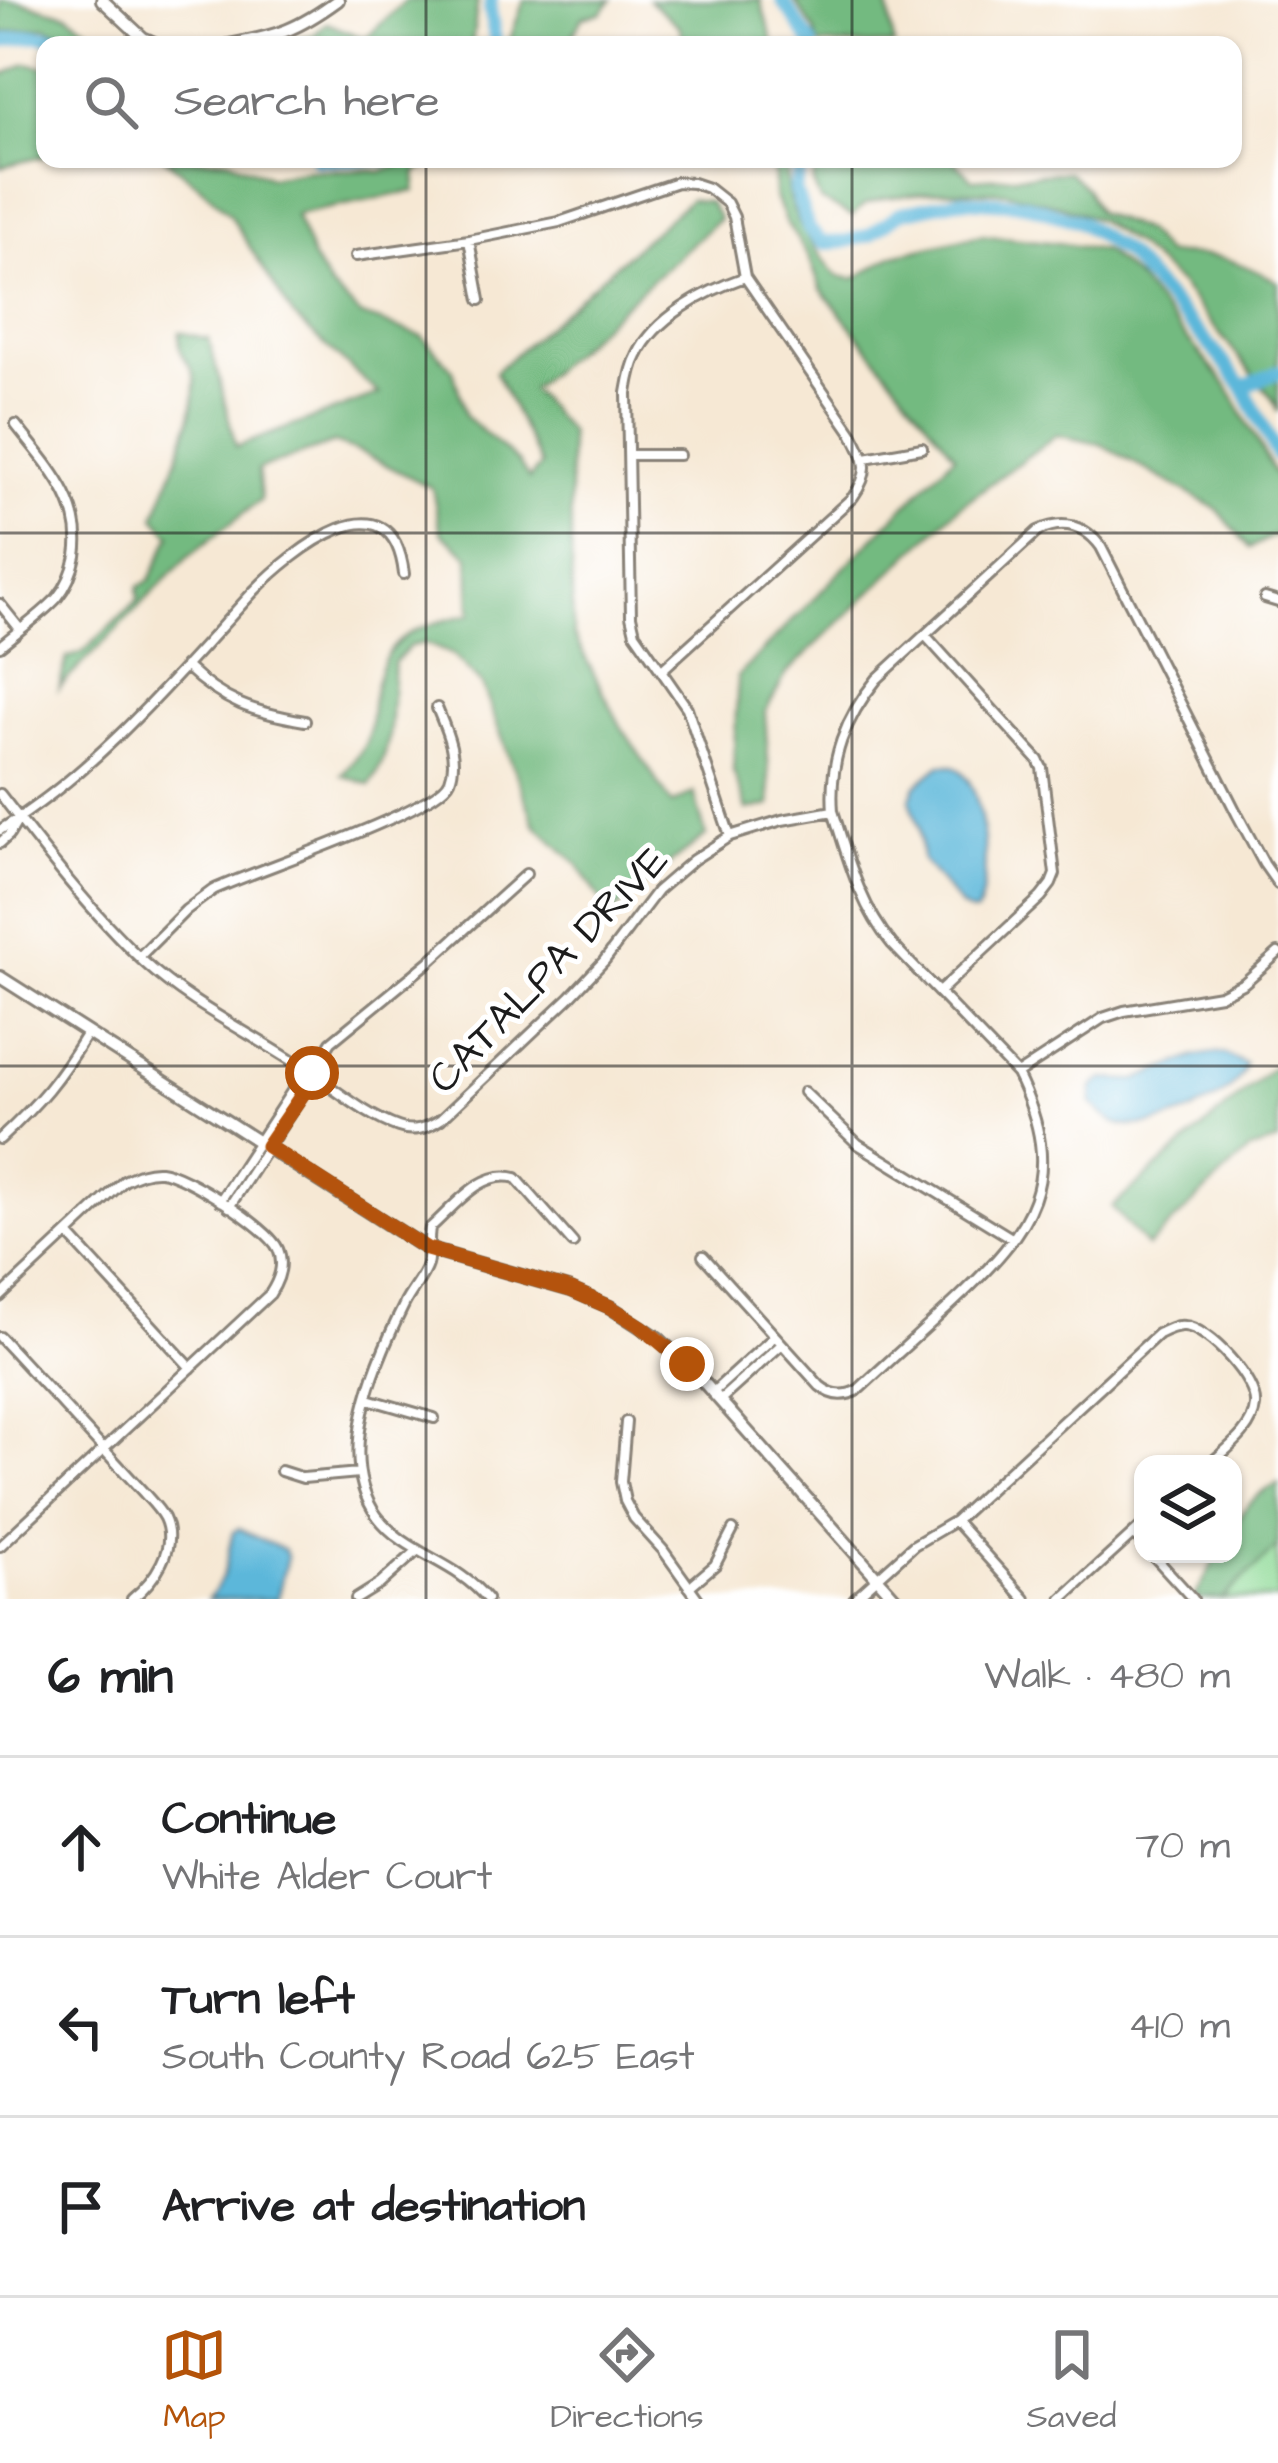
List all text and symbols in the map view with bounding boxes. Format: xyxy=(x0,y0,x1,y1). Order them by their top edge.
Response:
search box xyxy=(36,36,1242,168)
icon: search xyxy=(78,69,144,135)
text: Search here xyxy=(174,71,440,133)
street label: CATALPA DRIVE xyxy=(416,833,683,1107)
route start xyxy=(285,1046,339,1100)
route end xyxy=(660,1337,714,1391)
map controls xyxy=(1134,1455,1242,1563)
button: layers xyxy=(1134,1455,1242,1563)
text: 6 min xyxy=(48,1642,173,1713)
text: Walk · 480 m xyxy=(984,1650,1230,1704)
text: Continue xyxy=(162,1789,336,1851)
icon: ahead xyxy=(48,1814,114,1880)
text: 70 m xyxy=(1135,1820,1230,1874)
text: White Alder Court xyxy=(162,1851,492,1905)
text: Turn left xyxy=(162,1969,355,2031)
icon: left xyxy=(48,1994,114,2060)
text: 410 m xyxy=(1128,2000,1230,2054)
text: South County Road 625 East xyxy=(162,2031,695,2085)
icon: arrive xyxy=(48,2174,114,2240)
text: Arrive at destination xyxy=(162,2176,585,2238)
tab: Map xyxy=(161,2322,227,2440)
tab: Directions xyxy=(550,2322,704,2440)
tab: Saved xyxy=(1027,2322,1117,2440)

